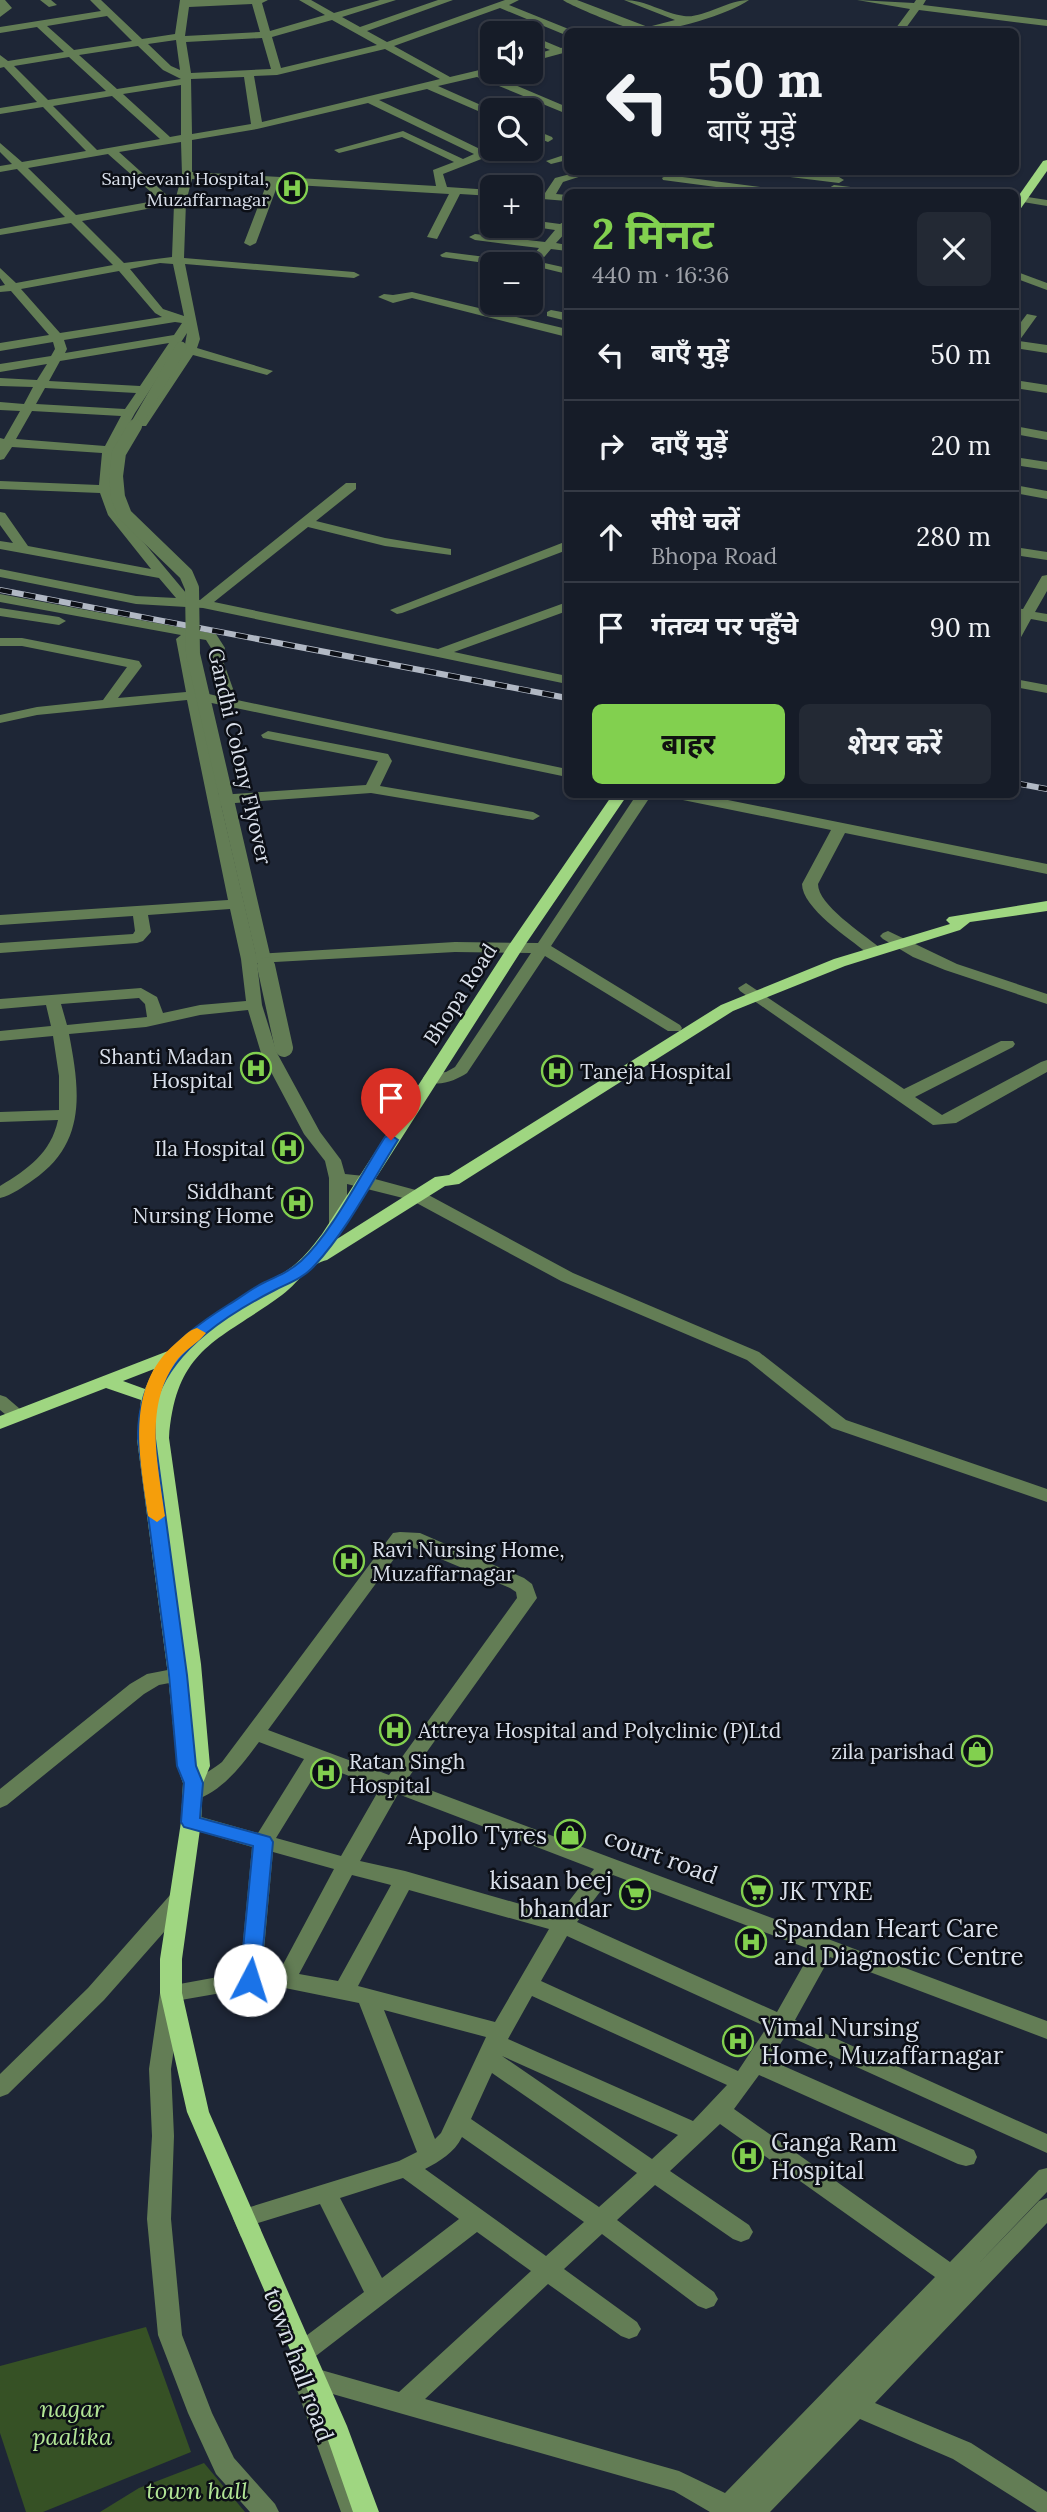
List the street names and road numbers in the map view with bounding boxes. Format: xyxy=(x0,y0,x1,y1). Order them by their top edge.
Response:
street label: Gandhi Colony Flyover xyxy=(202,645,278,867)
street label: Bhopa Road xyxy=(417,938,503,1050)
street label: court road xyxy=(600,1821,722,1891)
street label: town hall road xyxy=(257,2284,341,2446)

